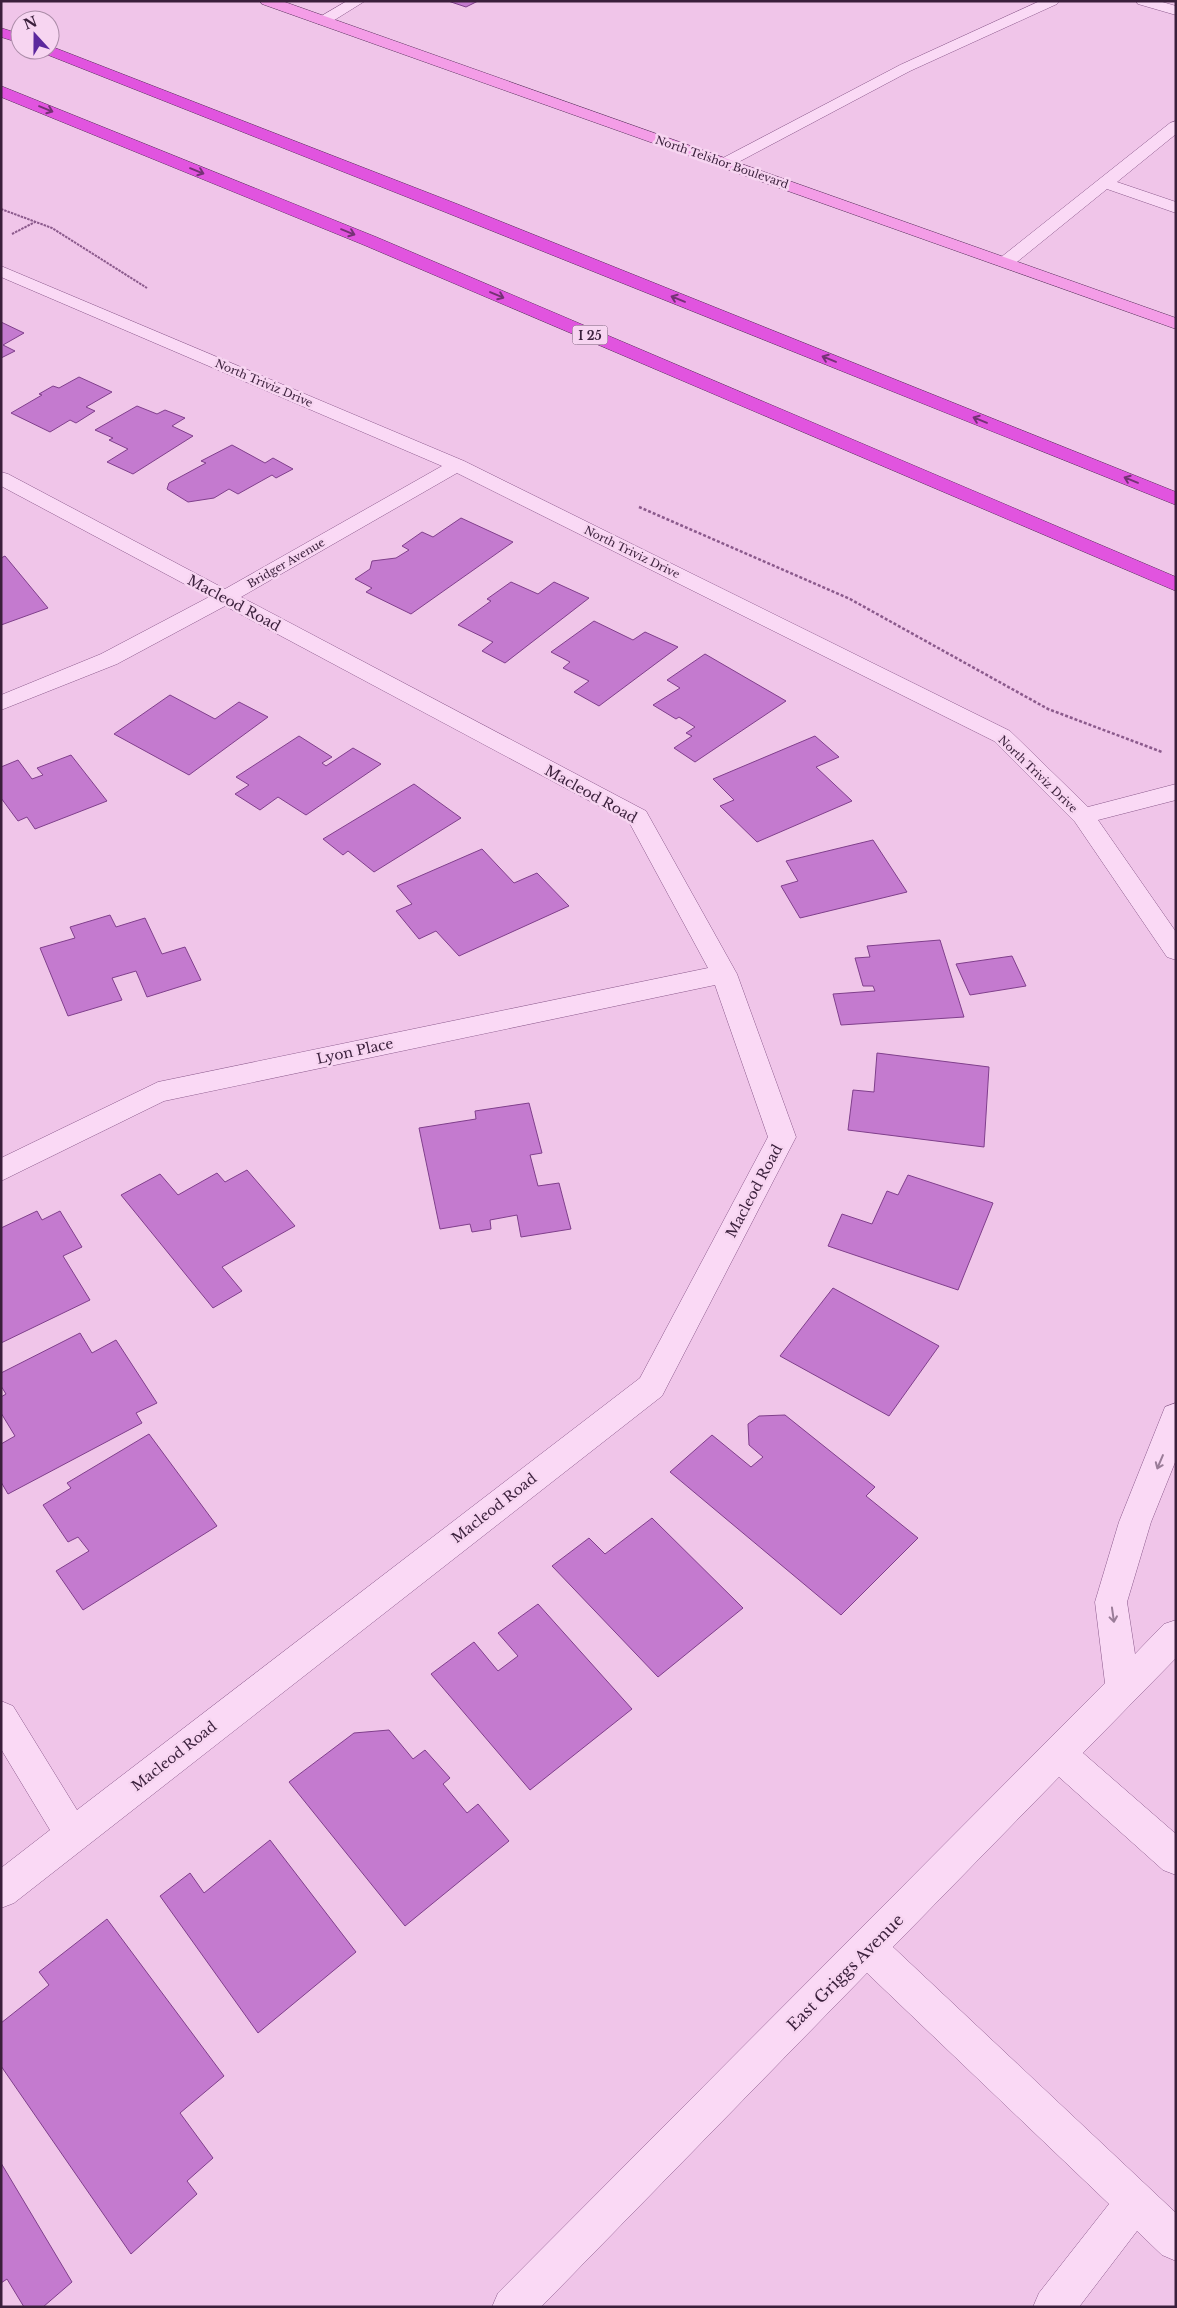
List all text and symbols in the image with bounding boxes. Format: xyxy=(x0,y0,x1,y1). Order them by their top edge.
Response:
north arrow xyxy=(10,10,60,60)
text: N xyxy=(21,12,40,34)
one-way arrow xyxy=(39,106,54,115)
street label: North Telshor Boulevard xyxy=(654,133,791,192)
one-way arrow xyxy=(189,166,204,176)
one-way arrow xyxy=(340,228,355,237)
one-way arrow xyxy=(489,291,504,300)
one-way arrow xyxy=(671,294,686,303)
road number: I 25 xyxy=(572,326,608,344)
one-way arrow xyxy=(822,354,837,364)
street label: North Triviz Drive xyxy=(213,356,315,410)
one-way arrow xyxy=(973,415,988,424)
one-way arrow xyxy=(1123,475,1138,484)
street label: North Triviz Drive xyxy=(582,523,682,581)
street label: Bridger Avenue xyxy=(245,535,327,591)
street label: Macleod Road xyxy=(184,571,284,635)
street label: North Triviz Drive xyxy=(995,733,1081,815)
street label: Macleod Road xyxy=(542,761,641,827)
street label: Lyon Place xyxy=(315,1034,395,1068)
street label: Macleod Road xyxy=(722,1141,786,1241)
one-way arrow xyxy=(1155,1453,1164,1469)
street label: Macleod Road xyxy=(448,1469,541,1547)
one-way arrow xyxy=(1108,1607,1118,1623)
street label: Macleod Road xyxy=(128,1717,221,1795)
street label: East Griggs Avenue xyxy=(783,1910,907,2034)

